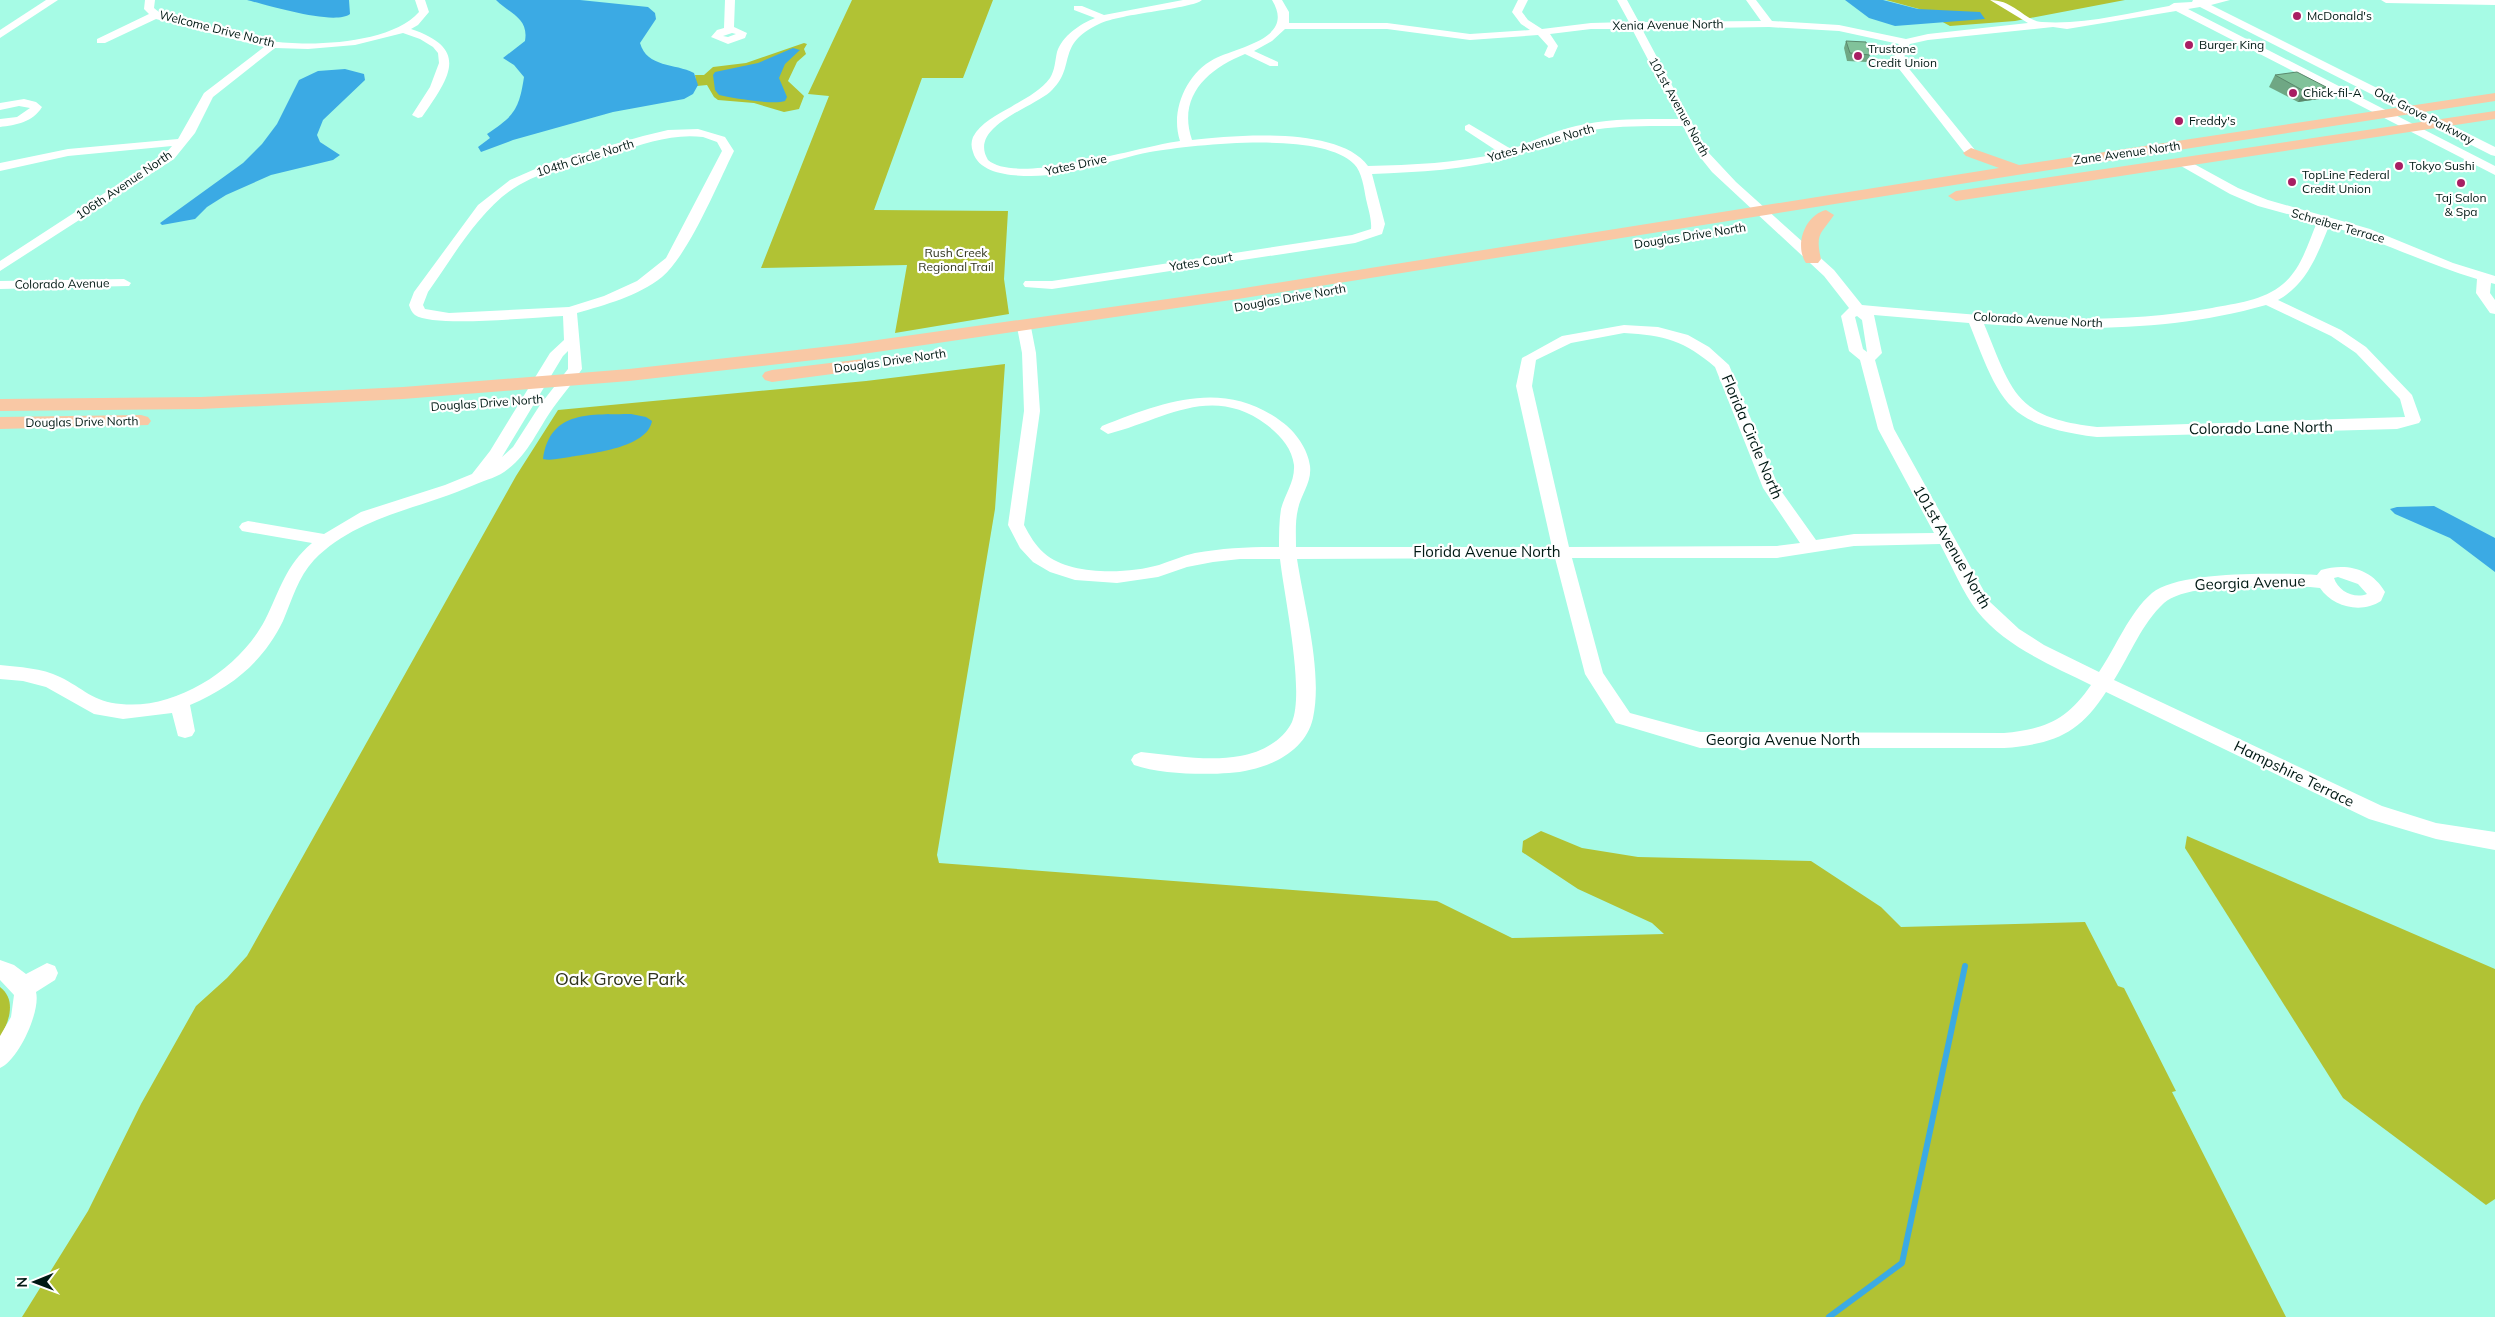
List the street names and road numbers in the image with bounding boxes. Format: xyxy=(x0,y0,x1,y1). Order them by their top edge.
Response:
street label: Welcome Drive North xyxy=(158,7,277,50)
street label: Xenia Avenue North xyxy=(1612,16,1724,33)
street label: 101st Avenue North xyxy=(1646,54,1713,159)
street label: Oak Grove Parkway xyxy=(2372,84,2477,148)
street label: Yates Avenue North xyxy=(1485,120,1596,165)
street label: 104th Circle North xyxy=(534,136,636,180)
street label: Zane Avenue North xyxy=(2073,138,2181,167)
street label: 106th Avenue North xyxy=(73,147,175,222)
street label: Yates Drive xyxy=(1043,151,1108,179)
street label: Schreiber Terrace xyxy=(2290,205,2387,246)
street label: Douglas Drive North xyxy=(1633,219,1747,252)
street label: Yates Court xyxy=(1167,249,1234,274)
street label: Colorado Avenue xyxy=(14,275,110,292)
street label: Douglas Drive North xyxy=(1233,280,1347,315)
street label: Colorado Avenue North xyxy=(1973,309,2103,330)
street label: Douglas Drive North xyxy=(833,345,947,376)
street label: Florida Circle North xyxy=(1718,372,1787,502)
street label: Douglas Drive North xyxy=(430,391,544,414)
street label: Douglas Drive North xyxy=(25,413,139,430)
street label: Colorado Lane North xyxy=(2189,417,2333,438)
street label: 101st Avenue North xyxy=(1909,482,1996,612)
street label: Florida Avenue North xyxy=(1413,542,1561,561)
street label: Georgia Avenue xyxy=(2194,571,2306,594)
street label: Georgia Avenue North xyxy=(1706,730,1860,749)
street label: Hampshire Terrace xyxy=(2231,736,2357,811)

